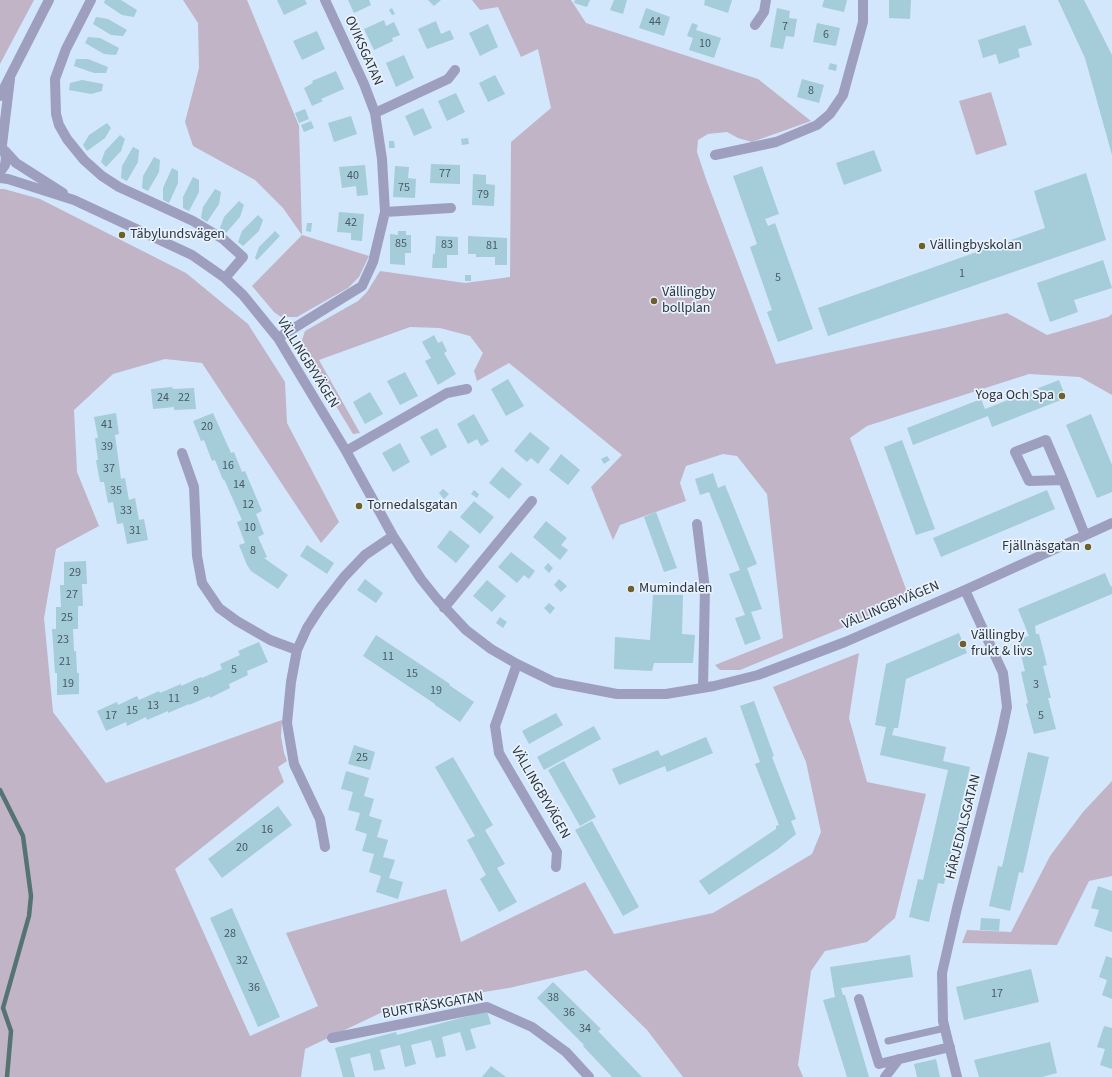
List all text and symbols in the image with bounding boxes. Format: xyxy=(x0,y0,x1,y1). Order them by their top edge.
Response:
street label: OVIKSGATAN xyxy=(340,14,386,88)
house number: 44 xyxy=(649,15,661,29)
house number: 7 xyxy=(782,20,788,34)
house number: 6 xyxy=(823,28,829,42)
house number: 10 xyxy=(699,37,711,51)
house number: 8 xyxy=(808,84,814,98)
house number: 77 xyxy=(439,167,451,181)
house number: 40 xyxy=(347,169,359,183)
house number: 75 xyxy=(398,181,410,195)
house number: 79 xyxy=(477,188,489,202)
house number: 42 xyxy=(345,216,357,230)
place label: Täbylundsvägen xyxy=(130,227,225,243)
marker: Täbylundsvägen xyxy=(117,230,127,240)
house number: 85 xyxy=(395,237,407,251)
house number: 83 xyxy=(441,238,453,252)
place label: Vällingbyskolan xyxy=(930,238,1022,254)
house number: 81 xyxy=(486,239,498,253)
marker: Vällingbyskolan xyxy=(917,241,927,251)
house number: 1 xyxy=(959,267,965,281)
house number: 5 xyxy=(775,271,781,285)
place label: Vällingby bollplan xyxy=(662,285,715,318)
marker: Vällingby bollplan xyxy=(649,296,659,306)
street label: VÄLLINGBYVÄGEN xyxy=(272,314,342,412)
place label: Yoga Och Spa xyxy=(975,388,1054,404)
house number: 24 xyxy=(157,391,169,405)
house number: 22 xyxy=(178,391,190,405)
marker: Yoga Och Spa xyxy=(1057,391,1067,401)
house number: 41 xyxy=(101,418,113,432)
house number: 20 xyxy=(201,420,213,434)
house number: 39 xyxy=(101,440,113,454)
house number: 16 xyxy=(222,459,234,473)
house number: 37 xyxy=(103,462,115,476)
house number: 14 xyxy=(233,478,245,492)
house number: 35 xyxy=(110,484,122,498)
house number: 12 xyxy=(242,498,254,512)
place label: Tornedalsgatan xyxy=(367,498,458,514)
marker: Tornedalsgatan xyxy=(354,501,364,511)
house number: 33 xyxy=(120,504,132,518)
house number: 10 xyxy=(244,521,256,535)
house number: 31 xyxy=(129,524,141,538)
place label: Fjällnäsgatan xyxy=(1002,539,1080,555)
marker: Fjällnäsgatan xyxy=(1083,542,1093,552)
house number: 8 xyxy=(250,544,256,558)
house number: 29 xyxy=(69,566,81,580)
street label: VÄLLINGBYVÄGEN xyxy=(840,578,942,634)
place label: Mumindalen xyxy=(639,581,712,597)
marker: Mumindalen xyxy=(626,584,636,594)
house number: 27 xyxy=(66,588,78,602)
house number: 25 xyxy=(61,611,73,625)
place label: Vällingby frukt & livs xyxy=(971,628,1032,660)
house number: 23 xyxy=(57,633,69,647)
marker: Vällingby frukt & livs xyxy=(958,639,968,649)
house number: 11 xyxy=(382,650,394,664)
house number: 21 xyxy=(59,655,71,669)
house number: 5 xyxy=(231,663,237,677)
house number: 15 xyxy=(406,667,418,681)
house number: 19 xyxy=(62,677,74,691)
house number: 3 xyxy=(1033,678,1039,692)
house number: 9 xyxy=(193,684,199,698)
house number: 19 xyxy=(430,684,442,698)
house number: 11 xyxy=(168,692,180,706)
house number: 13 xyxy=(147,699,159,713)
house number: 15 xyxy=(126,704,138,718)
house number: 17 xyxy=(105,709,117,723)
house number: 5 xyxy=(1038,709,1044,723)
street label: VÄLLINGBYVÄGEN xyxy=(507,744,573,842)
house number: 25 xyxy=(356,751,368,765)
street label: HÄRJEDALSGATAN xyxy=(943,773,985,881)
house number: 16 xyxy=(261,823,273,837)
house number: 20 xyxy=(236,841,248,855)
house number: 28 xyxy=(224,927,236,941)
house number: 32 xyxy=(236,954,248,968)
house number: 36 xyxy=(248,981,260,995)
house number: 17 xyxy=(991,987,1003,1001)
street label: BURTRÄSKGATAN xyxy=(381,989,485,1023)
house number: 38 xyxy=(547,991,559,1005)
house number: 36 xyxy=(563,1006,575,1020)
house number: 34 xyxy=(579,1022,591,1036)

